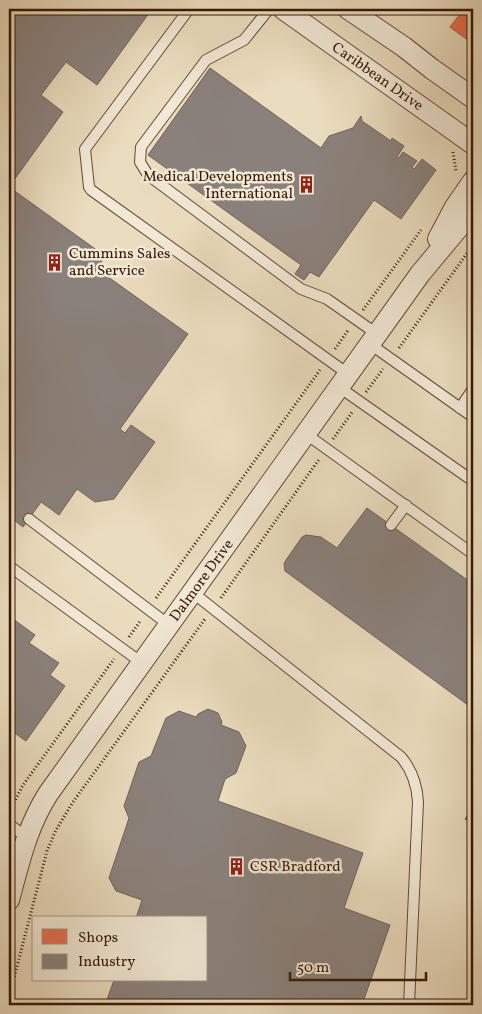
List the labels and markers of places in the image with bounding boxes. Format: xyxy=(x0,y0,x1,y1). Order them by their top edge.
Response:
place label: Medical Developments International xyxy=(143,167,293,205)
building icon: Medical Developments International xyxy=(297,175,317,195)
place label: Cummins Sales and Service xyxy=(69,244,170,282)
building icon: Cummins Sales and Service xyxy=(45,252,65,272)
building icon: CSR Bradford xyxy=(226,856,246,876)
place label: CSR Bradford xyxy=(250,857,341,878)

